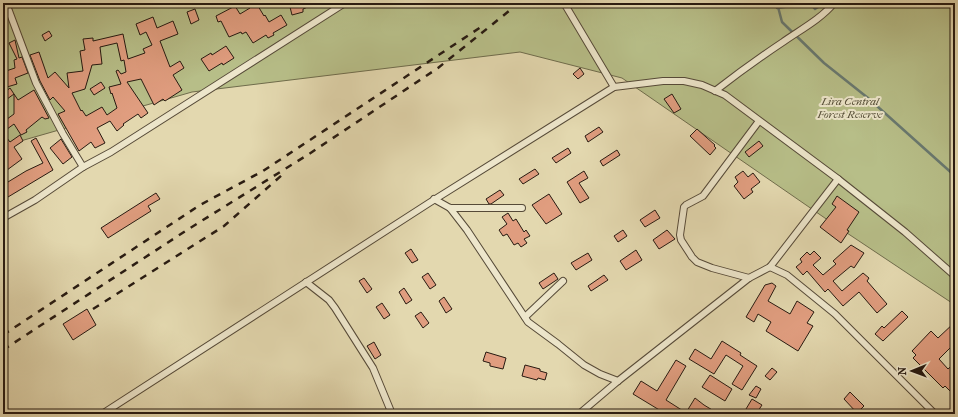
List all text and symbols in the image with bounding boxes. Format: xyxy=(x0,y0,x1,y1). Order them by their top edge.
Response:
park label: Lira Central Forest Reserve xyxy=(816,95,883,121)
north arrow xyxy=(892,351,932,391)
text: N xyxy=(896,366,909,375)

